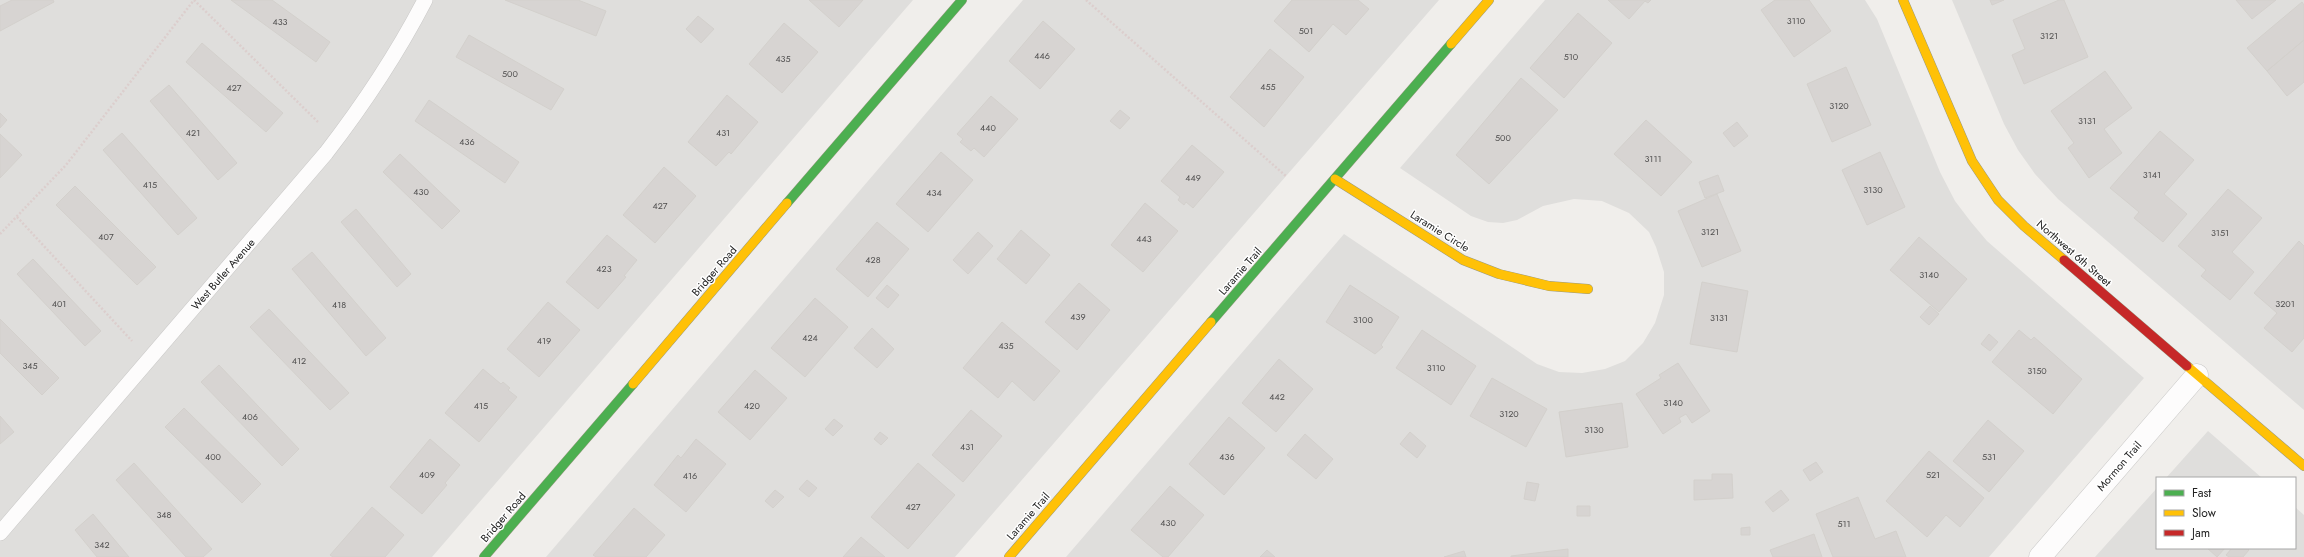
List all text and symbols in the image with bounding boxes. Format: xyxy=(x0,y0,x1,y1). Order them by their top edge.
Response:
house number: 3110 xyxy=(1787,14,1806,27)
house number: 433 xyxy=(272,15,288,28)
house number: 501 xyxy=(1299,24,1313,37)
house number: 3121 xyxy=(2040,29,2058,42)
house number: 446 xyxy=(1034,49,1050,62)
house number: 510 xyxy=(1564,50,1579,63)
house number: 435 xyxy=(775,52,791,65)
house number: 500 xyxy=(502,67,519,80)
house number: 455 xyxy=(1260,80,1276,93)
house number: 427 xyxy=(226,81,242,94)
house number: 3120 xyxy=(1829,99,1849,112)
house number: 3131 xyxy=(2078,114,2096,127)
house number: 440 xyxy=(980,121,997,134)
house number: 421 xyxy=(186,126,200,139)
house number: 431 xyxy=(716,126,730,139)
house number: 500 xyxy=(1495,131,1512,144)
house number: 436 xyxy=(459,135,475,148)
house number: 3111 xyxy=(1644,152,1662,165)
house number: 3141 xyxy=(2143,168,2161,181)
house number: 449 xyxy=(1185,171,1201,184)
house number: 415 xyxy=(143,178,157,191)
house number: 3130 xyxy=(1863,183,1883,196)
house number: 430 xyxy=(413,185,429,198)
house number: 434 xyxy=(926,186,942,199)
house number: 427 xyxy=(652,199,668,212)
street label: Laramie Circle xyxy=(1407,206,1473,256)
street label: Northwest 6th Street xyxy=(2033,216,2115,290)
house number: 3121 xyxy=(1701,225,1719,238)
house number: 3151 xyxy=(2211,226,2229,239)
house number: 407 xyxy=(98,230,114,243)
house number: 443 xyxy=(1136,232,1152,245)
street label: West Butler Avenue xyxy=(187,234,259,313)
street label: Bridger Road xyxy=(688,242,740,300)
street label: Laramie Trail xyxy=(1215,244,1265,298)
house number: 428 xyxy=(865,253,881,266)
house number: 423 xyxy=(596,262,612,275)
house number: 3140 xyxy=(1919,268,1939,281)
house number: 401 xyxy=(52,297,66,310)
house number: 3201 xyxy=(2275,297,2295,310)
house number: 418 xyxy=(332,298,346,311)
house number: 439 xyxy=(1070,310,1086,323)
house number: 3131 xyxy=(1710,311,1728,324)
house number: 3100 xyxy=(1353,313,1373,326)
house number: 424 xyxy=(802,331,818,344)
house number: 419 xyxy=(537,334,551,347)
house number: 435 xyxy=(998,339,1014,352)
house number: 412 xyxy=(292,354,306,367)
house number: 345 xyxy=(22,359,38,372)
house number: 3110 xyxy=(1427,361,1446,374)
house number: 3150 xyxy=(2027,364,2047,377)
house number: 442 xyxy=(1269,390,1285,403)
house number: 3140 xyxy=(1663,396,1683,409)
house number: 415 xyxy=(474,399,488,412)
house number: 420 xyxy=(744,399,760,412)
house number: 3120 xyxy=(1499,407,1519,420)
house number: 406 xyxy=(242,410,258,423)
house number: 3130 xyxy=(1584,423,1604,436)
street label: Mormon Trail xyxy=(2093,438,2145,494)
house number: 431 xyxy=(960,440,974,453)
house number: 400 xyxy=(205,450,222,463)
house number: 436 xyxy=(1219,450,1235,463)
house number: 531 xyxy=(1982,450,1996,463)
house number: 409 xyxy=(419,468,435,481)
house number: 521 xyxy=(1926,468,1940,481)
house number: 416 xyxy=(683,469,697,482)
legend xyxy=(2156,477,2296,549)
text: Fast xyxy=(2192,484,2211,502)
street label: Bridger Road xyxy=(477,488,529,546)
street label: Laramie Trail xyxy=(1003,489,1053,543)
house number: 427 xyxy=(905,500,921,513)
text: Slow xyxy=(2192,504,2217,522)
house number: 348 xyxy=(156,508,172,521)
house number: 430 xyxy=(1160,516,1176,529)
house number: 511 xyxy=(1837,517,1851,530)
text: Jam xyxy=(2190,524,2210,542)
house number: 342 xyxy=(94,538,110,551)

